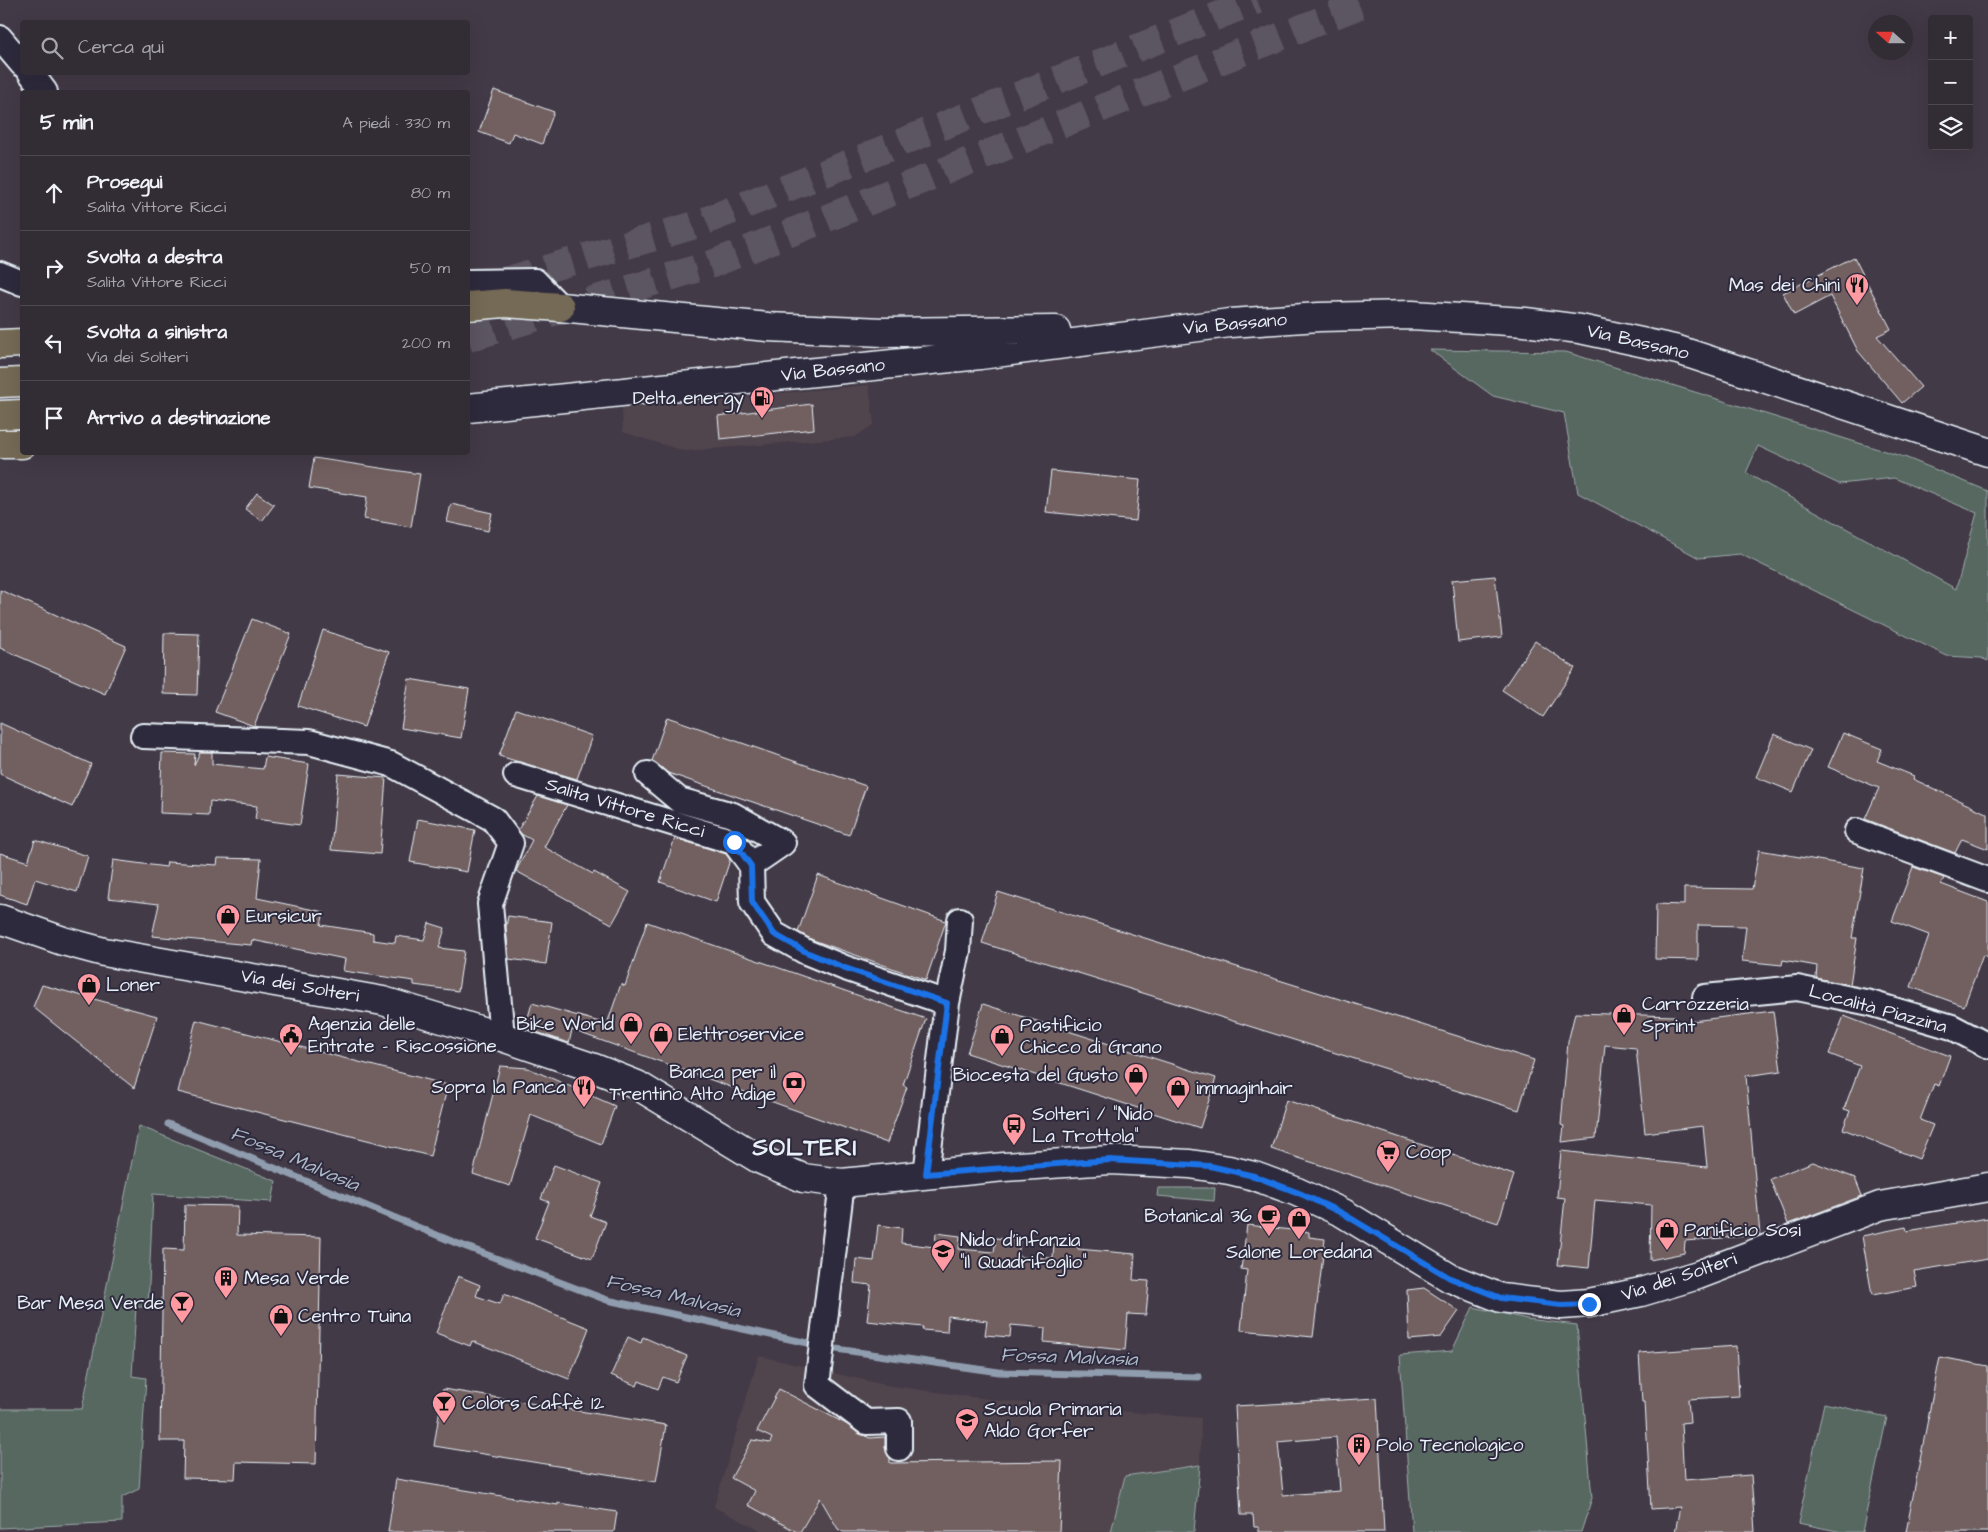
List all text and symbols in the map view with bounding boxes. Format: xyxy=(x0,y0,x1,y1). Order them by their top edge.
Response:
north arrow xyxy=(1868,15,1913,60)
map controls xyxy=(1928,15,1973,150)
button: + xyxy=(1928,15,1973,60)
search box xyxy=(20,20,470,75)
icon: search xyxy=(38,34,66,62)
text: Cerca qui xyxy=(78,34,164,61)
button: − xyxy=(1928,60,1973,105)
button: layers xyxy=(1928,105,1973,150)
text: 5 min xyxy=(40,108,93,137)
text: A piedi · 330 m xyxy=(342,112,450,134)
text: Prosegui xyxy=(87,169,162,196)
icon: ahead xyxy=(40,179,68,207)
text: 80 m xyxy=(411,182,450,204)
text: Salita Vittore Ricci xyxy=(87,196,226,218)
text: Svolta a destra xyxy=(87,244,222,271)
icon: right xyxy=(40,254,68,282)
text: 50 m xyxy=(410,257,450,279)
text: Salita Vittore Ricci xyxy=(87,271,226,293)
place label: Mas dei Chini xyxy=(1729,272,1840,299)
restaurant icon: Mas dei Chini xyxy=(1844,272,1870,306)
street label: Via Bassano xyxy=(1182,306,1288,342)
street label: Via Bassano xyxy=(1584,317,1692,367)
text: Svolta a sinistra xyxy=(87,319,227,346)
icon: left xyxy=(40,329,68,357)
text: 200 m xyxy=(402,332,450,354)
text: Via dei Solteri xyxy=(87,346,188,368)
street label: Via Bassano xyxy=(780,351,887,389)
place label: Delta energy xyxy=(633,385,745,413)
fuel station icon: Delta energy xyxy=(749,385,775,419)
icon: arrive xyxy=(40,404,68,432)
text: Arrivo a destinazione xyxy=(87,405,270,432)
street label: Salita Vittore Ricci xyxy=(542,771,708,845)
route start xyxy=(723,831,746,854)
shop icon: Eursicur xyxy=(215,903,241,937)
place label: Eursicur xyxy=(246,903,322,930)
street label: Via dei Solteri xyxy=(239,962,361,1010)
shop icon: Loner xyxy=(76,972,102,1006)
place label: Loner xyxy=(106,972,161,999)
street label: Località Piazzina xyxy=(1806,978,1950,1040)
place label: Carrozzeria Sprint xyxy=(1642,991,1749,1040)
shop icon: Carrozzeria Sprint xyxy=(1611,1002,1637,1036)
place label: Agenzia delle Entrate - Riscossione xyxy=(308,1011,497,1060)
place label: Bike World xyxy=(516,1011,614,1038)
shop icon: Bike World xyxy=(618,1011,644,1045)
place label: Pastificio Chicco di Grano xyxy=(1020,1012,1162,1061)
shop icon: Elettroservice xyxy=(648,1021,674,1055)
place label: Elettroservice xyxy=(678,1021,804,1048)
public building icon: Agenzia delle Entrate - Riscossione xyxy=(278,1022,304,1056)
shop icon: Pastificio Chicco di Grano xyxy=(989,1023,1015,1057)
place label: Banca per il Trentino Alto Adige xyxy=(610,1059,776,1109)
place label: Biocesta del Gusto xyxy=(953,1062,1118,1089)
shop icon: Biocesta del Gusto xyxy=(1123,1062,1149,1096)
bank icon: Banca per il Trentino Alto Adige xyxy=(781,1070,807,1104)
place label: Sopra la Panca xyxy=(432,1074,566,1101)
restaurant icon: Sopra la Panca xyxy=(571,1074,597,1108)
shop icon: immaginhair xyxy=(1165,1075,1191,1109)
place label: immaginhair xyxy=(1196,1075,1293,1103)
place label: Solteri / "Nido La Trottola" xyxy=(1032,1101,1153,1150)
bus stop icon: Solteri / "Nido La Trottola" xyxy=(1001,1112,1027,1146)
water label: Fossa Malvasia xyxy=(226,1119,364,1199)
district label: SOLTERI xyxy=(751,1131,858,1165)
supermarket icon: Coop xyxy=(1375,1139,1401,1173)
place label: Coop xyxy=(1406,1139,1452,1166)
place label: Botanical 36 xyxy=(1144,1203,1252,1230)
cafe icon: Botanical 36 xyxy=(1256,1203,1282,1237)
shop icon: Salone Loredana xyxy=(1286,1206,1312,1240)
shop icon: Panificio Sosi xyxy=(1654,1217,1680,1251)
place label: Panificio Sosi xyxy=(1684,1217,1801,1244)
place label: Nido d'infanzia "Il Quadrifoglio" xyxy=(960,1227,1087,1277)
school or university icon: Nido d'infanzia "Il Quadrifoglio" xyxy=(930,1238,956,1272)
place label: Salone Loredana xyxy=(1226,1239,1372,1266)
street label: Via dei Solteri xyxy=(1618,1246,1740,1308)
building icon: Mesa Verde xyxy=(213,1265,239,1299)
place label: Mesa Verde xyxy=(244,1265,350,1292)
water label: Fossa Malvasia xyxy=(603,1267,744,1325)
place label: Bar Mesa Verde xyxy=(17,1290,164,1317)
bar icon: Bar Mesa Verde xyxy=(169,1290,195,1324)
route end xyxy=(1578,1293,1601,1316)
shop icon: Centro Tuina xyxy=(268,1303,294,1337)
place label: Centro Tuina xyxy=(298,1303,412,1330)
water label: Fossa Malvasia xyxy=(1000,1341,1139,1373)
bar icon: Colors Caffè 12 xyxy=(431,1390,457,1424)
place label: Colors Caffè 12 xyxy=(462,1390,604,1417)
place label: Scuola Primaria Aldo Gorfer xyxy=(984,1396,1122,1445)
school or university icon: Scuola Primaria Aldo Gorfer xyxy=(954,1407,980,1441)
building icon: Polo Tecnologico xyxy=(1346,1432,1372,1466)
place label: Polo Tecnologico xyxy=(1376,1432,1524,1460)

